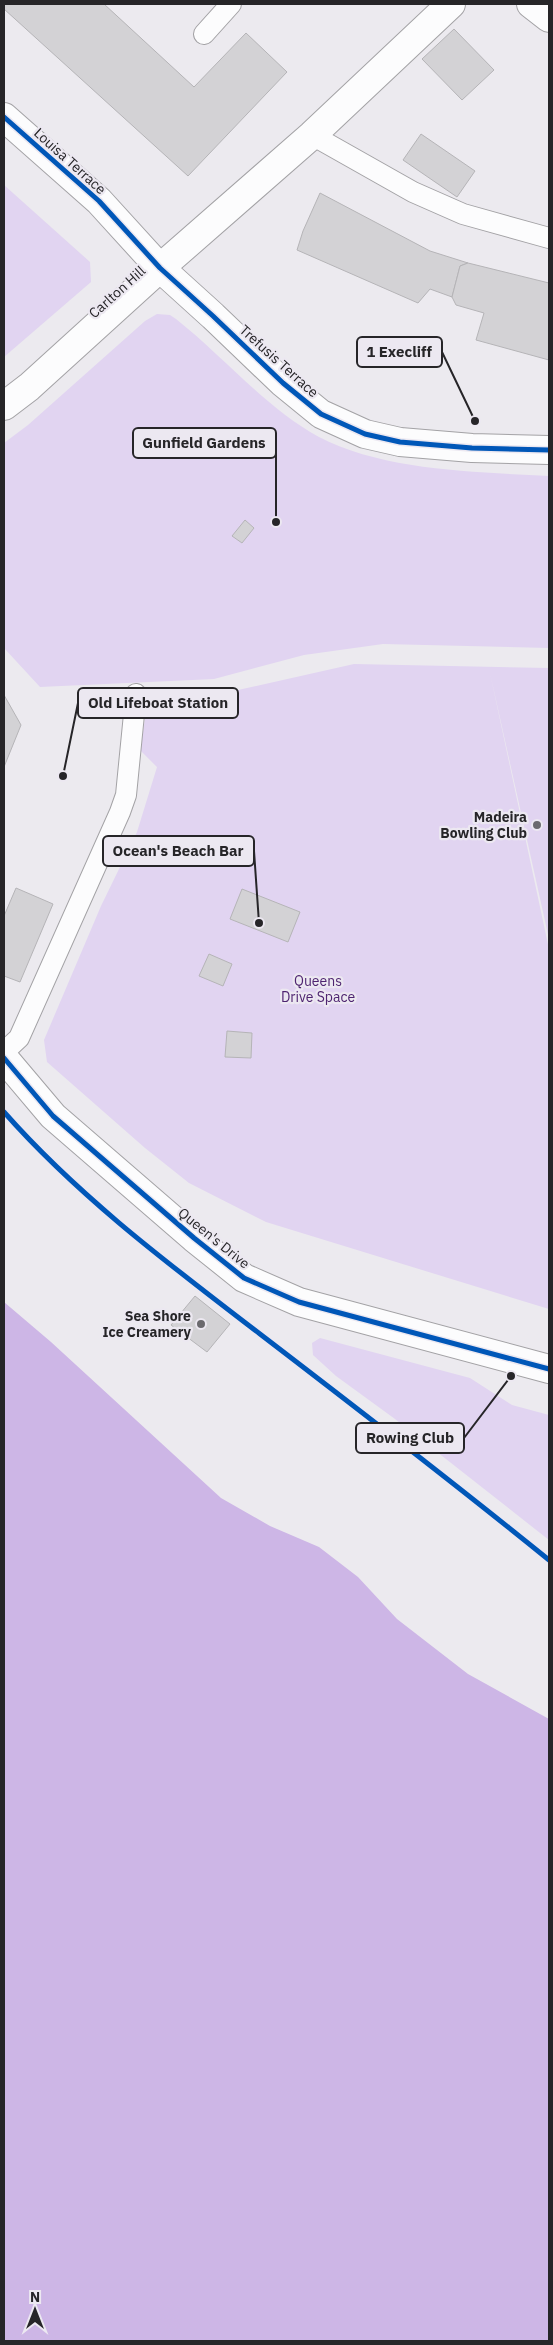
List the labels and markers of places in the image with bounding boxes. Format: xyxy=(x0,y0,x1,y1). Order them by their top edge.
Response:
callout: 1 Execliff xyxy=(357,337,442,367)
callout: Gunfield Gardens xyxy=(133,428,276,458)
callout: Old Lifeboat Station xyxy=(78,688,238,718)
place label: Madeira Bowling Club xyxy=(440,808,527,842)
marker: Madeira Bowling Club xyxy=(531,819,543,831)
callout: Ocean's Beach Bar xyxy=(103,836,254,866)
place label: Sea Shore Ice Creamery xyxy=(103,1307,192,1341)
marker: Sea Shore Ice Creamery xyxy=(195,1318,207,1330)
callout: Rowing Club xyxy=(356,1423,464,1453)

